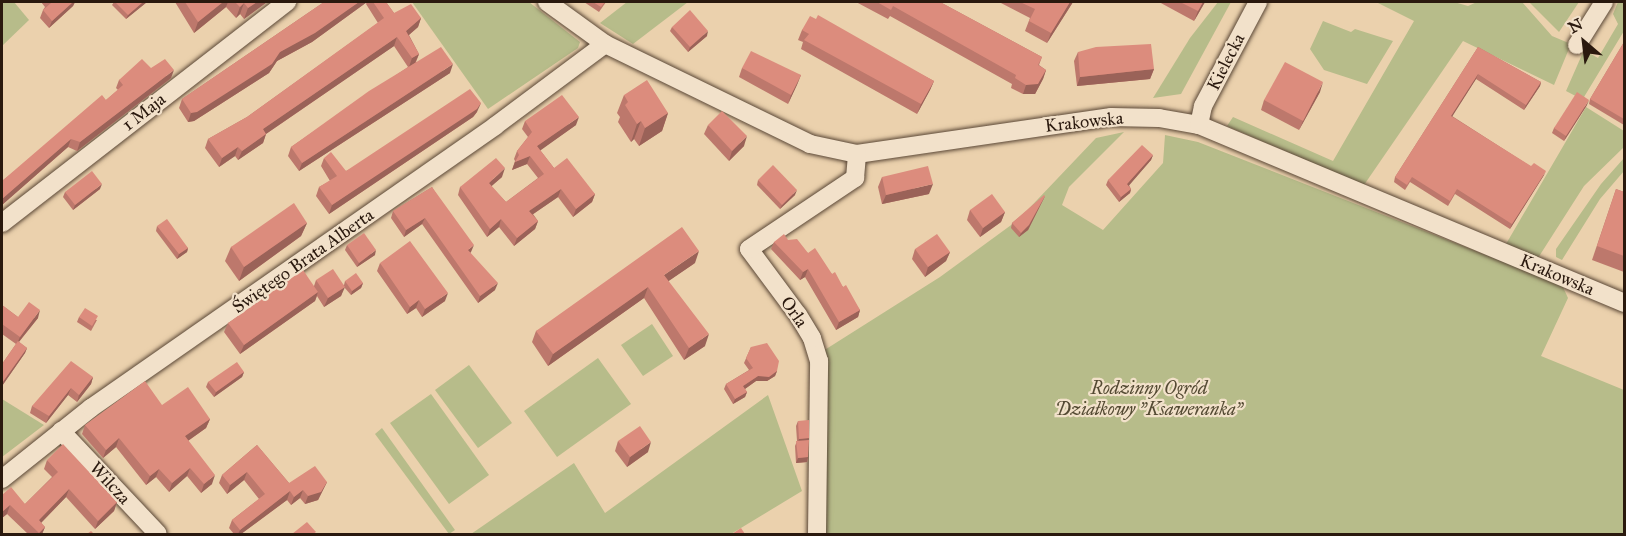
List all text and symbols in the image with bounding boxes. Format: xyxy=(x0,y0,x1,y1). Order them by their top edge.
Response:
north arrow xyxy=(1554,12,1614,72)
text: N xyxy=(1565,14,1586,37)
street label: Kielecka xyxy=(1203,30,1249,94)
street label: 1 Maja xyxy=(118,88,170,136)
street label: Krakowska xyxy=(1044,107,1124,137)
street label: Świętego Brata Alberta xyxy=(228,204,378,318)
street label: Krakowska xyxy=(1517,250,1597,300)
street label: Orla xyxy=(776,292,812,332)
park label: Rodzinny Ogród Działkowy "Ksaweranka" xyxy=(1055,378,1243,420)
street label: Wilcza xyxy=(85,457,135,509)

